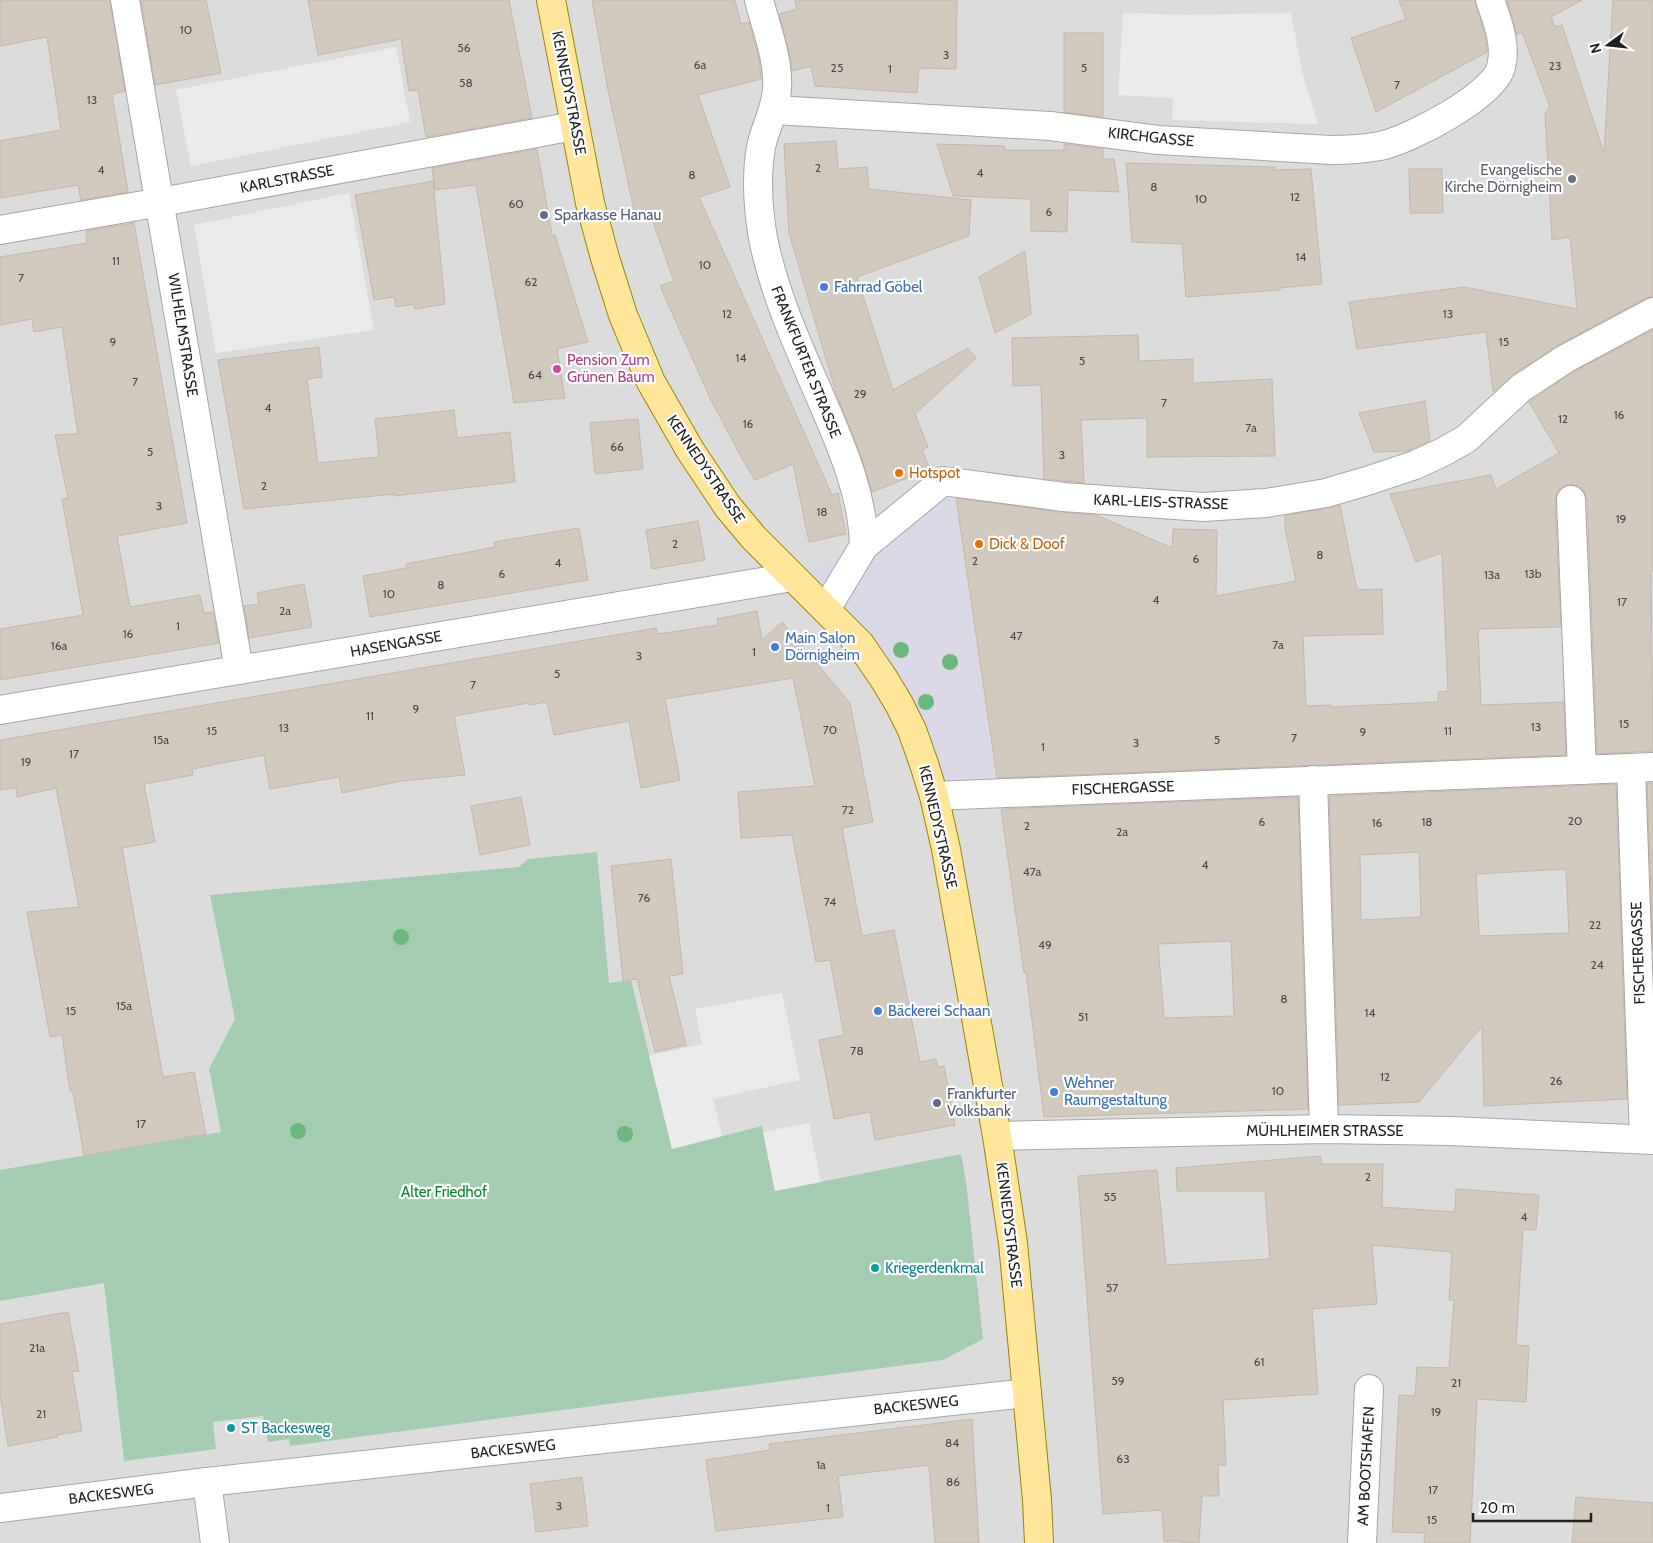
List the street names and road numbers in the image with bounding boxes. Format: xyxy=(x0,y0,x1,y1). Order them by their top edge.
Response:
street label: KENNEDYSTRASSE xyxy=(548,29,590,157)
street label: KIRCHGASSE xyxy=(1107,124,1195,150)
street label: KARLSTRASSE xyxy=(239,161,335,197)
street label: WILHELMSTRASSE xyxy=(164,272,202,398)
street label: FRANKFURTER STRASSE xyxy=(767,283,845,441)
street label: KENNEDYSTRASSE xyxy=(663,412,749,526)
street label: KARL-LEIS-STRASSE xyxy=(1093,491,1229,513)
street label: HASENGASSE xyxy=(349,627,443,661)
street label: KENNEDYSTRASSE xyxy=(915,764,961,890)
street label: FISCHERGASSE xyxy=(1071,777,1175,799)
street label: FISCHERGASSE xyxy=(1627,901,1649,1005)
street label: MÜHLHEIMER STRASSE xyxy=(1246,1122,1404,1140)
street label: KENNEDYSTRASSE xyxy=(992,1161,1026,1289)
street label: BACKESWEG xyxy=(873,1392,959,1418)
street label: AM BOOTSHAFEN xyxy=(1354,1406,1378,1526)
street label: BACKESWEG xyxy=(470,1436,556,1462)
street label: BACKESWEG xyxy=(68,1480,154,1508)

